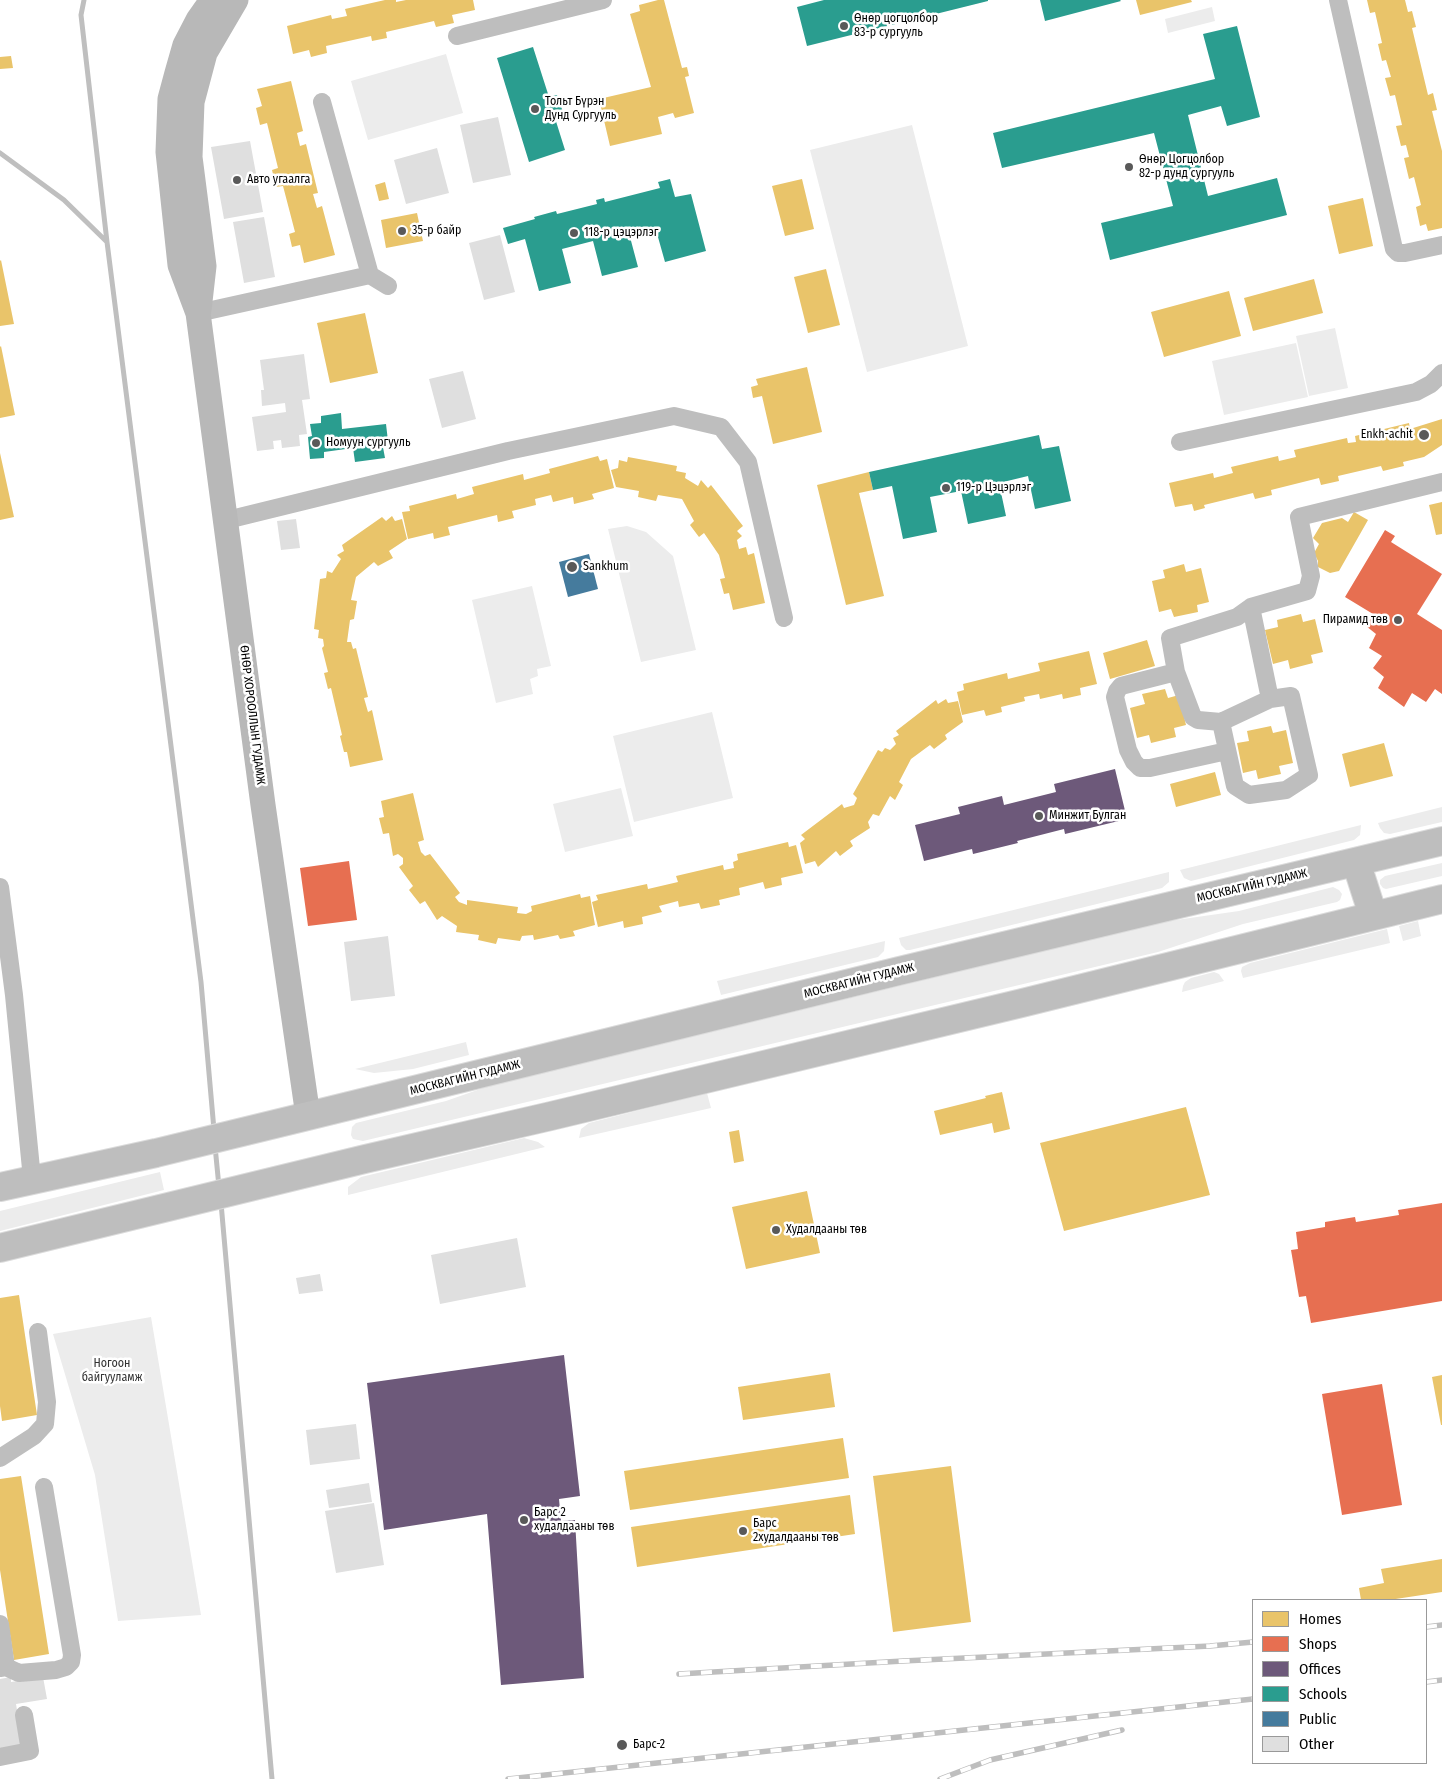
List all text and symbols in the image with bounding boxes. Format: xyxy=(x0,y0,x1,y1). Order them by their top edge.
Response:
place label: Өнөр цогцолбор 83-р сургууль xyxy=(854,12,938,40)
marker: Өнөр цогцолбор 83-р сургууль xyxy=(838,20,850,32)
place label: Тольт Бүрэн Дунд Сургууль xyxy=(545,95,616,123)
marker: Тольт Бүрэн Дунд Сургууль xyxy=(529,103,541,115)
place label: Өнөр Цогцолбор 82-р дунд сургууль xyxy=(1139,153,1234,181)
marker: Өнөр Цогцолбор 82-р дунд сургууль xyxy=(1123,161,1135,173)
place label: Авто угаалга xyxy=(247,173,310,187)
marker: Авто угаалга xyxy=(231,174,243,186)
place label: 35-р байр xyxy=(412,224,461,238)
marker: 35-р байр xyxy=(396,225,408,237)
place label: 118-р цэцэрлэг xyxy=(584,226,658,240)
marker: 118-р цэцэрлэг xyxy=(568,227,580,239)
place label: Enkh-achit xyxy=(1361,428,1413,442)
marker: Enkh-achit xyxy=(1417,428,1431,442)
place label: Номуун сургууль xyxy=(326,436,411,450)
marker: Номуун сургууль xyxy=(310,437,322,449)
place label: 119-р Цэцэрлэг xyxy=(956,481,1031,495)
marker: 119-р Цэцэрлэг xyxy=(940,482,952,494)
marker: Sankhum xyxy=(565,560,579,574)
place label: Sankhum xyxy=(583,560,629,574)
place label: Пирамид төв xyxy=(1323,613,1388,627)
marker: Пирамид төв xyxy=(1392,614,1404,626)
street label: ӨНӨР ХОРООЛЛЫН ГУДАМЖ xyxy=(236,644,268,786)
place label: Минжит Булган xyxy=(1049,809,1126,823)
marker: Минжит Булган xyxy=(1033,810,1045,822)
street label: МОСКВАГИЙН ГУДАМЖ xyxy=(1195,866,1309,906)
street label: МОСКВАГИЙН ГУДАМЖ xyxy=(802,960,916,1002)
street label: МОСКВАГИЙН ГУДАМЖ xyxy=(408,1057,522,1099)
place label: Худалдааны төв xyxy=(786,1223,867,1237)
marker: Худалдааны төв xyxy=(770,1224,782,1236)
park label: Ногоон байгууламж xyxy=(82,1357,142,1385)
place label: Барс 2 худалдааны төв xyxy=(534,1506,614,1534)
marker: Барс 2 худалдааны төв xyxy=(518,1514,530,1526)
place label: Барс 2худалдааны төв xyxy=(753,1517,839,1545)
marker: Барс 2худалдааны төв xyxy=(737,1525,749,1537)
legend xyxy=(1252,1599,1427,1764)
text: Homes xyxy=(1299,1610,1341,1628)
text: Shops xyxy=(1299,1635,1337,1653)
text: Offices xyxy=(1299,1660,1341,1678)
text: Schools xyxy=(1299,1685,1347,1703)
text: Public xyxy=(1299,1710,1336,1728)
text: Other xyxy=(1299,1735,1334,1753)
marker: Барс-2 xyxy=(615,1738,629,1752)
place label: Барс-2 xyxy=(633,1738,665,1752)

